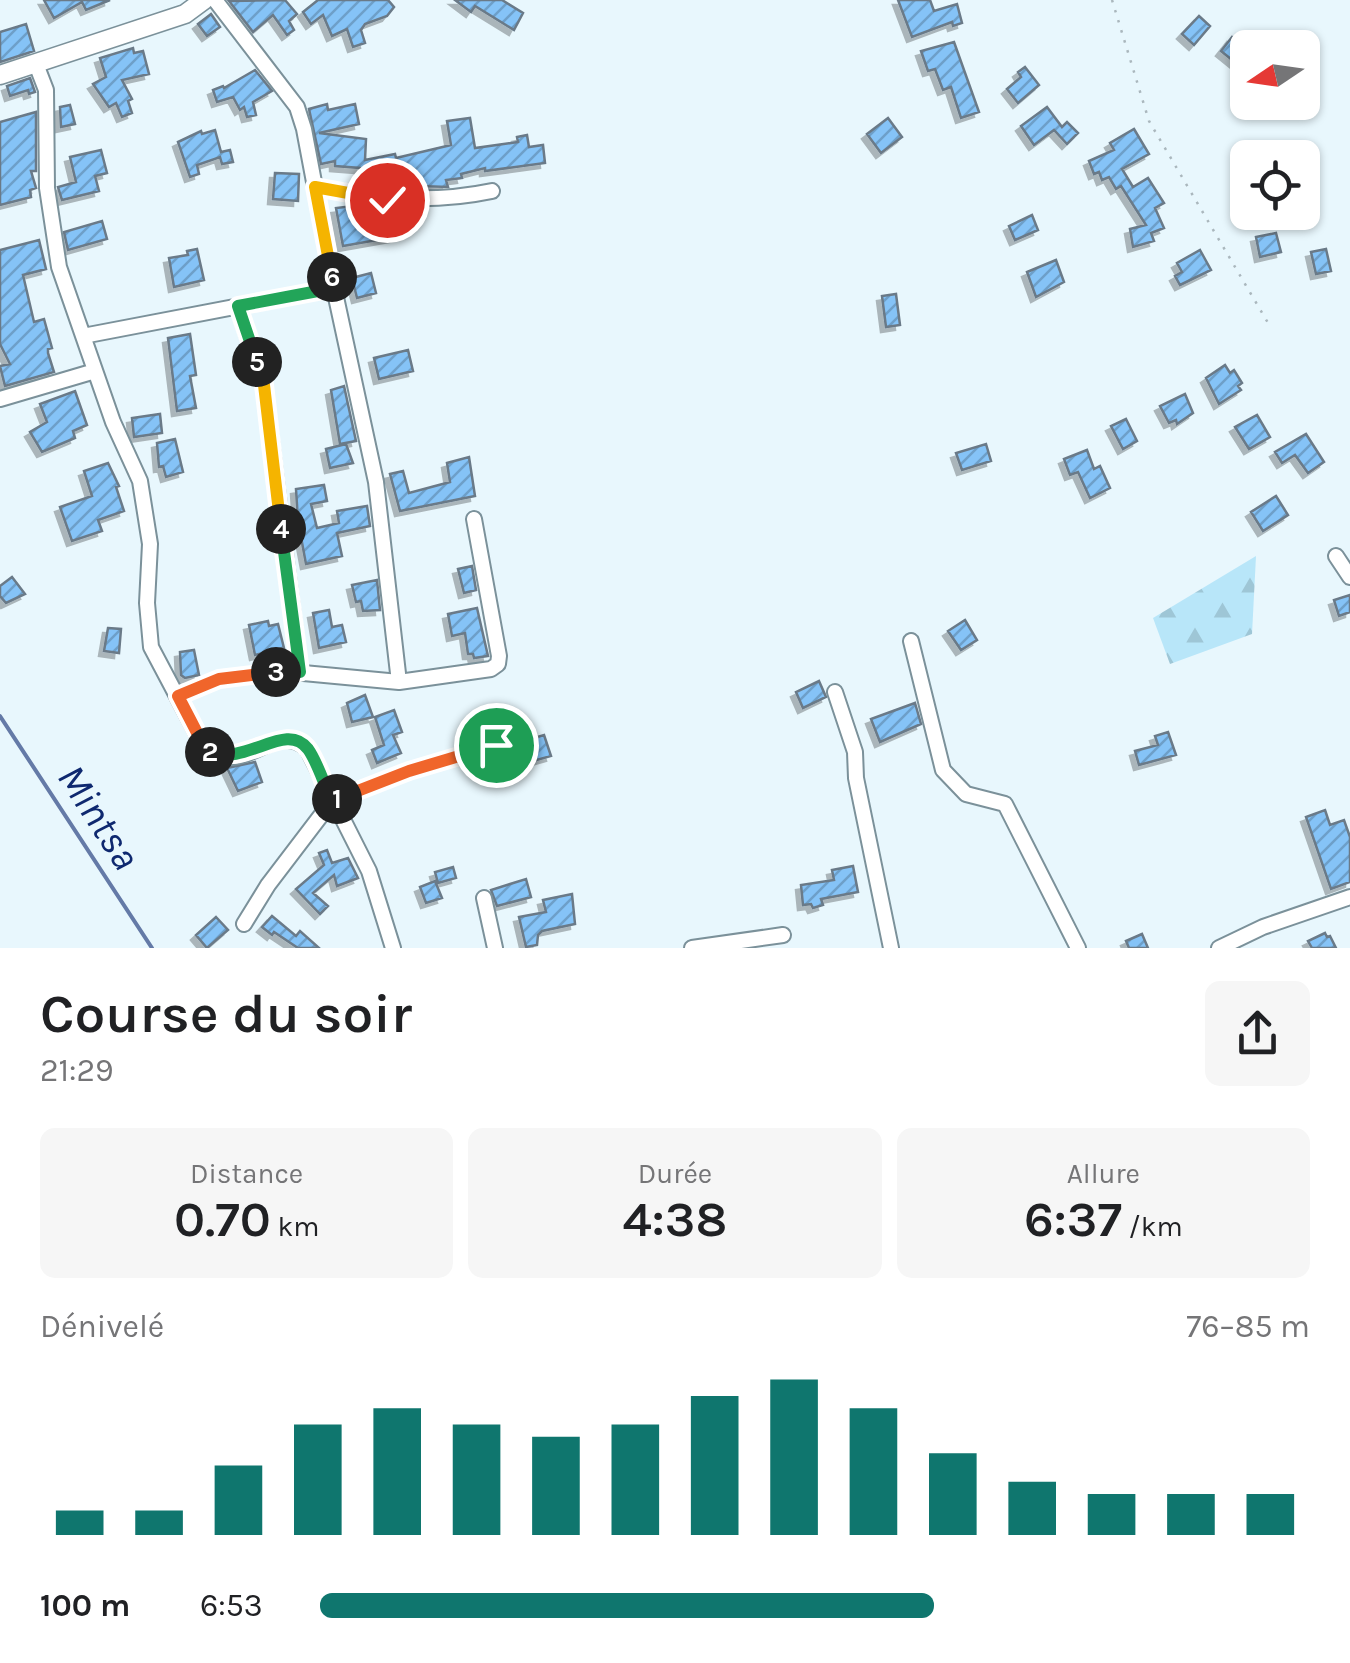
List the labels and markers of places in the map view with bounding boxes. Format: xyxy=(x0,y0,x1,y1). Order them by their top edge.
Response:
pin xyxy=(345,158,430,243)
pin: 6 xyxy=(307,252,357,302)
pin: 5 xyxy=(232,337,282,387)
pin: 4 xyxy=(256,504,306,554)
pin: 3 xyxy=(251,647,301,697)
pin xyxy=(454,703,539,788)
pin: 2 xyxy=(185,727,235,777)
pin: 1 xyxy=(312,774,362,824)

